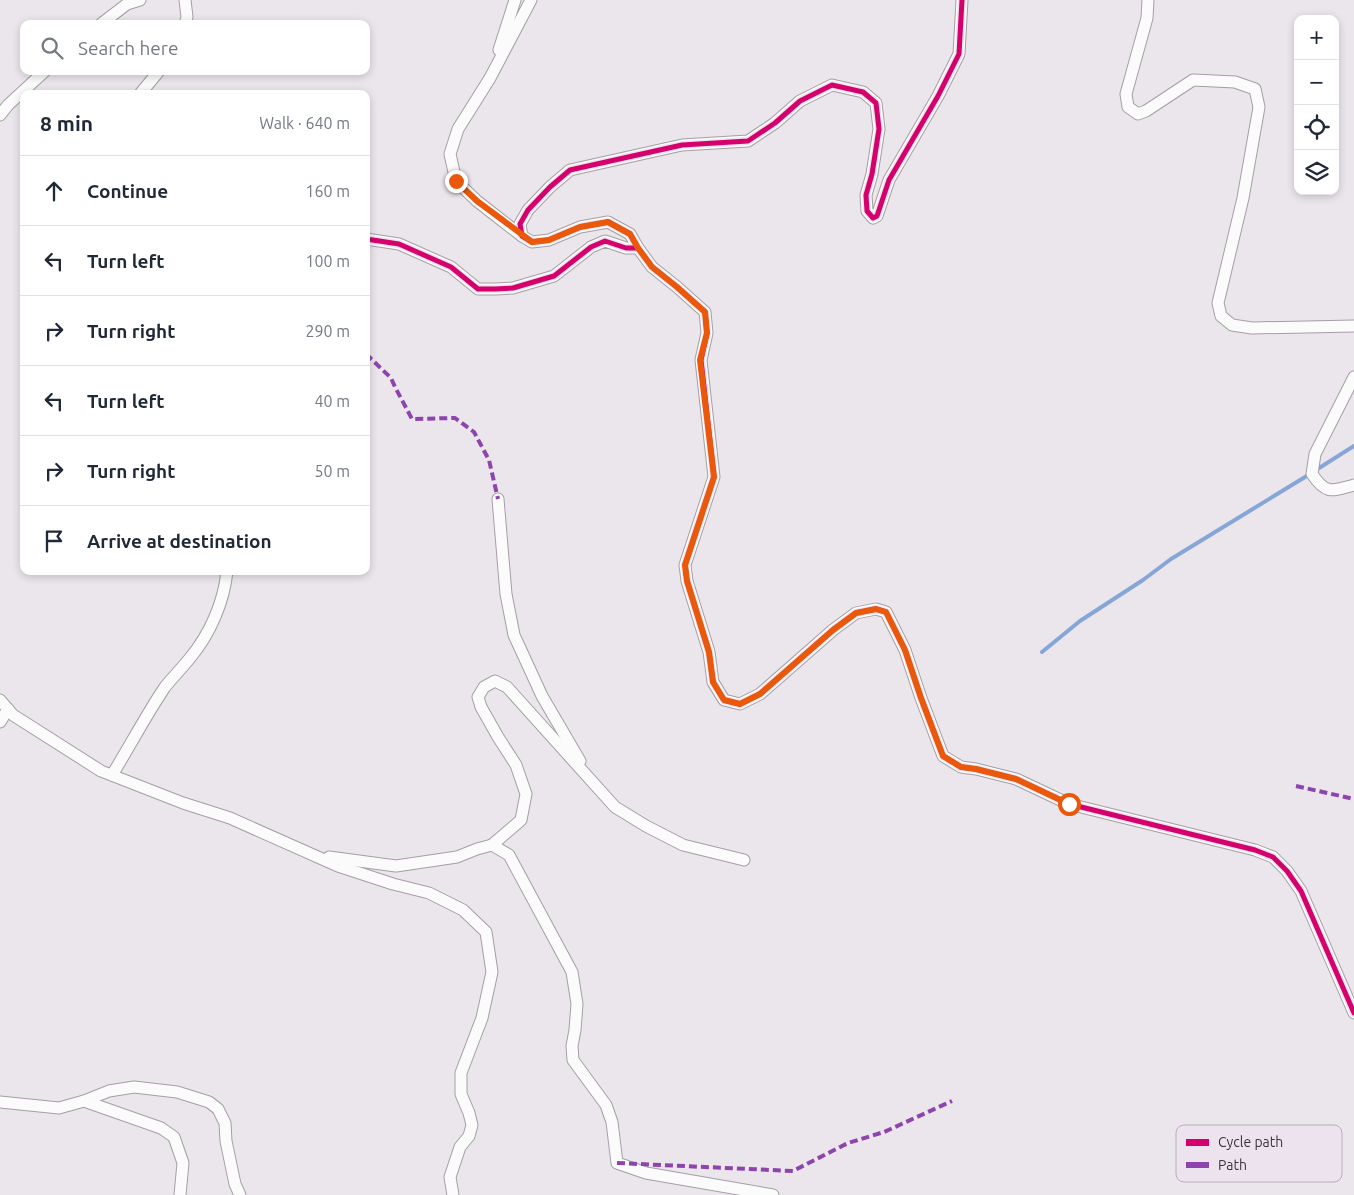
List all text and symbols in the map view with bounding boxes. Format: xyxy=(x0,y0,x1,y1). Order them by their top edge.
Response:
map controls xyxy=(1294,15,1339,195)
button: + xyxy=(1294,15,1339,60)
search box xyxy=(20,20,370,75)
icon: search xyxy=(38,34,66,62)
text: Search here xyxy=(78,37,178,59)
button: − xyxy=(1294,60,1339,105)
button: locate xyxy=(1294,105,1339,150)
text: 8 min xyxy=(40,111,93,135)
text: Walk · 640 m xyxy=(259,114,350,132)
button: layers xyxy=(1294,150,1339,195)
route end xyxy=(445,170,468,193)
icon: ahead xyxy=(40,177,68,205)
text: Continue xyxy=(87,180,168,202)
text: 160 m xyxy=(305,182,350,200)
icon: left xyxy=(40,247,68,275)
text: Turn left xyxy=(87,250,165,272)
text: 100 m xyxy=(305,252,350,270)
icon: right xyxy=(40,317,68,345)
text: Turn right xyxy=(87,320,175,342)
text: 290 m xyxy=(305,322,350,340)
icon: left xyxy=(40,387,68,415)
text: Turn left xyxy=(87,390,165,412)
text: 40 m xyxy=(314,392,350,410)
icon: right xyxy=(40,457,68,485)
text: Turn right xyxy=(87,460,175,482)
text: 50 m xyxy=(314,462,350,480)
icon: arrive xyxy=(40,527,68,555)
text: Arrive at destination xyxy=(87,530,272,552)
route start xyxy=(1058,793,1081,816)
legend xyxy=(1176,1125,1342,1182)
text: Cycle path xyxy=(1218,1134,1283,1150)
text: Path xyxy=(1218,1157,1247,1173)

